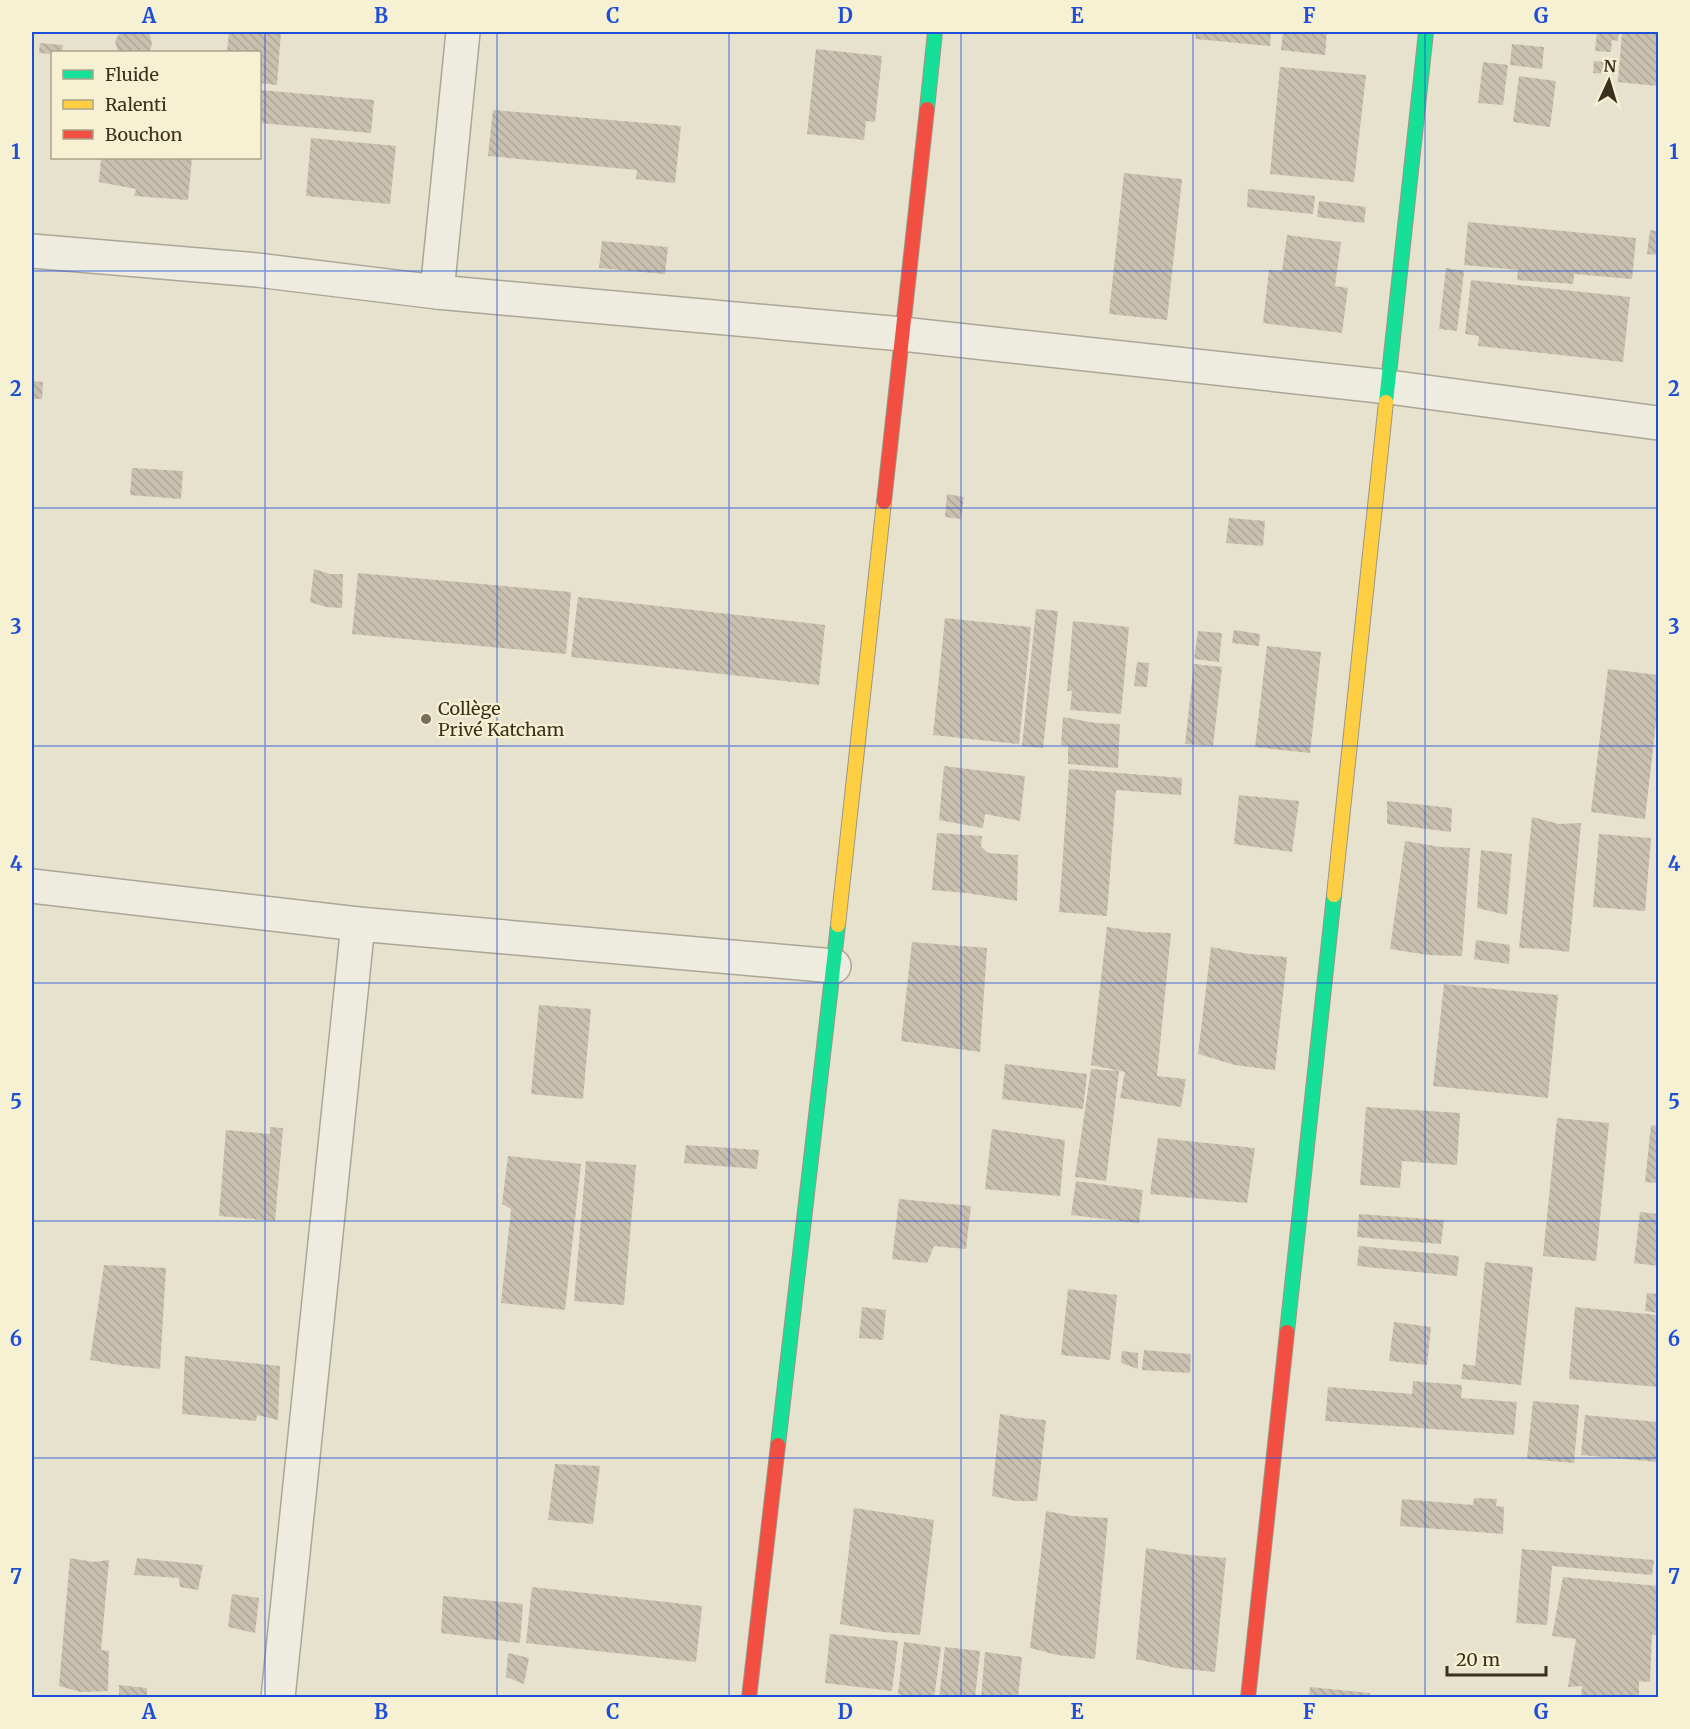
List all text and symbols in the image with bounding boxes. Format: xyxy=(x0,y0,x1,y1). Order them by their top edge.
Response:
text: A xyxy=(141,3,157,28)
text: B xyxy=(374,3,388,28)
text: C xyxy=(606,3,620,28)
text: D xyxy=(837,3,853,28)
text: E xyxy=(1070,3,1084,28)
text: F xyxy=(1303,3,1316,28)
text: G xyxy=(1534,3,1549,28)
legend xyxy=(51,51,261,159)
north arrow xyxy=(1579,51,1639,111)
text: N xyxy=(1603,56,1617,76)
text: Fluide xyxy=(105,63,159,86)
text: Ralenti xyxy=(105,93,167,116)
text: Bouchon xyxy=(105,123,182,146)
text: 1 xyxy=(11,139,21,164)
text: 1 xyxy=(1669,139,1679,164)
text: 2 xyxy=(10,376,22,401)
text: 2 xyxy=(1668,376,1680,401)
text: 3 xyxy=(10,614,22,639)
text: 3 xyxy=(1668,614,1680,639)
place label: Collège Privé Katcham xyxy=(438,697,564,741)
marker: Collège Privé Katcham xyxy=(419,712,433,726)
text: 4 xyxy=(10,851,23,876)
text: 4 xyxy=(1668,851,1681,876)
text: 5 xyxy=(10,1089,22,1114)
text: 5 xyxy=(1668,1089,1680,1114)
text: 6 xyxy=(10,1326,22,1351)
text: 6 xyxy=(1668,1326,1680,1351)
text: 7 xyxy=(10,1564,22,1589)
text: 7 xyxy=(1668,1564,1680,1589)
scale bar xyxy=(1447,1639,1546,1677)
text: 20 m xyxy=(1456,1648,1500,1671)
text: A xyxy=(141,1699,157,1724)
text: B xyxy=(374,1699,388,1724)
text: C xyxy=(606,1699,620,1724)
text: D xyxy=(837,1699,853,1724)
text: E xyxy=(1070,1699,1084,1724)
text: F xyxy=(1303,1699,1316,1724)
text: G xyxy=(1534,1699,1549,1724)

